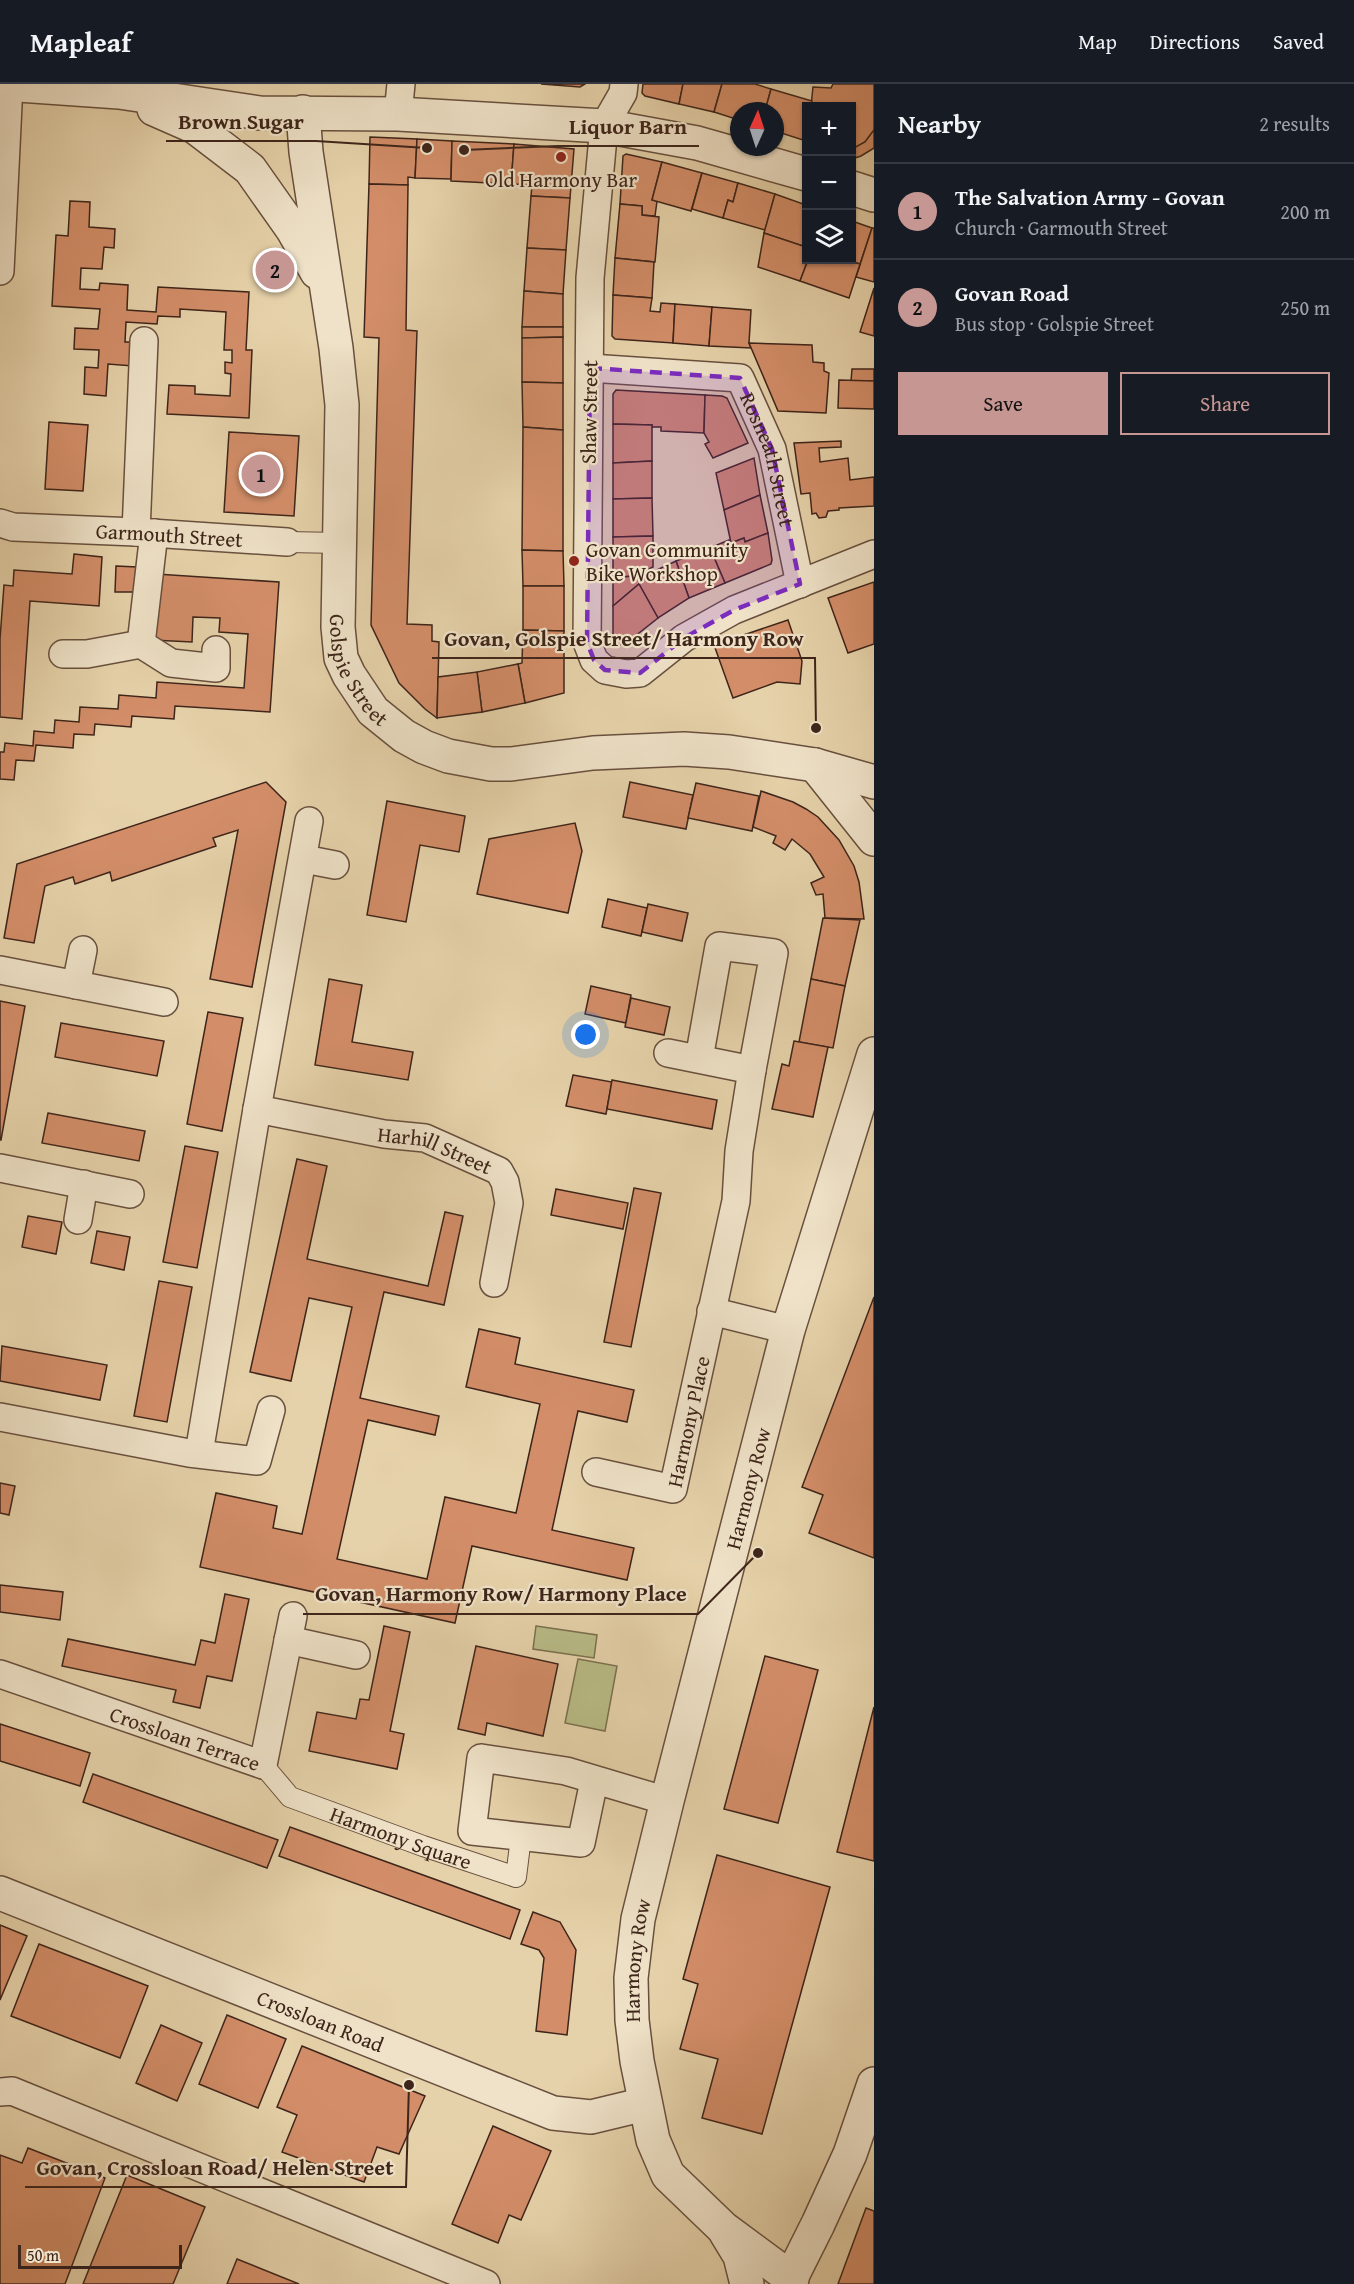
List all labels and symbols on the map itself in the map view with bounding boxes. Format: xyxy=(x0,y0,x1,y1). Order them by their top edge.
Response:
callout: Brown Sugar xyxy=(166,101,316,141)
north arrow xyxy=(730,102,784,156)
text: Brown Sugar xyxy=(178,105,304,137)
callout: Liquor Barn xyxy=(557,106,699,146)
text: Liquor Barn xyxy=(569,110,687,142)
marker: Old Harmony Bar xyxy=(554,150,568,164)
place label: Old Harmony Bar xyxy=(485,164,637,195)
pin: 2 xyxy=(256,248,294,292)
street label: Shaw Street xyxy=(573,359,605,464)
street label: Rosneath Street xyxy=(733,387,803,530)
pin: 1 xyxy=(242,452,280,496)
street label: Garmouth Street xyxy=(95,515,244,555)
place label: Govan Community Bike Workshop xyxy=(586,534,749,589)
marker: Govan Community Bike Workshop xyxy=(567,554,581,568)
street label: Golspie Street xyxy=(323,614,396,734)
callout: Govan, Golspie Street/ Harmony Row xyxy=(432,618,815,658)
text: Govan, Golspie Street/ Harmony Row xyxy=(444,622,804,654)
your location xyxy=(571,1020,600,1049)
street label: Harhill Street xyxy=(376,1118,498,1182)
street label: Harmony Place xyxy=(658,1353,717,1490)
street label: Harmony Row xyxy=(717,1424,778,1553)
callout: Govan, Harmony Row/ Harmony Place xyxy=(303,1574,698,1614)
text: Govan, Harmony Row/ Harmony Place xyxy=(315,1577,687,1609)
street label: Crossloan Terrace xyxy=(106,1698,265,1778)
street label: Harmony Square xyxy=(326,1798,476,1877)
street label: Harmony Row xyxy=(615,1895,658,2023)
street label: Crossloan Road xyxy=(253,1981,389,2060)
callout: Govan, Crossloan Road/ Helen Street xyxy=(25,2147,406,2187)
text: Govan, Crossloan Road/ Helen Street xyxy=(36,2151,394,2183)
scale bar xyxy=(18,2242,182,2270)

